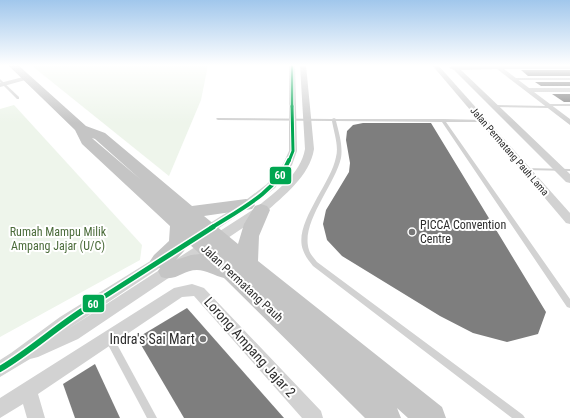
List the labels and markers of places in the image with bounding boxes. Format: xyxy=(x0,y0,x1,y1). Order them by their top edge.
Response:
place label: PICCA Convention Centre xyxy=(420,218,506,246)
marker: PICCA Convention Centre xyxy=(407,227,417,237)
place label: Indra's Sai Mart xyxy=(110,331,195,347)
marker: Indra's Sai Mart xyxy=(198,334,208,344)

